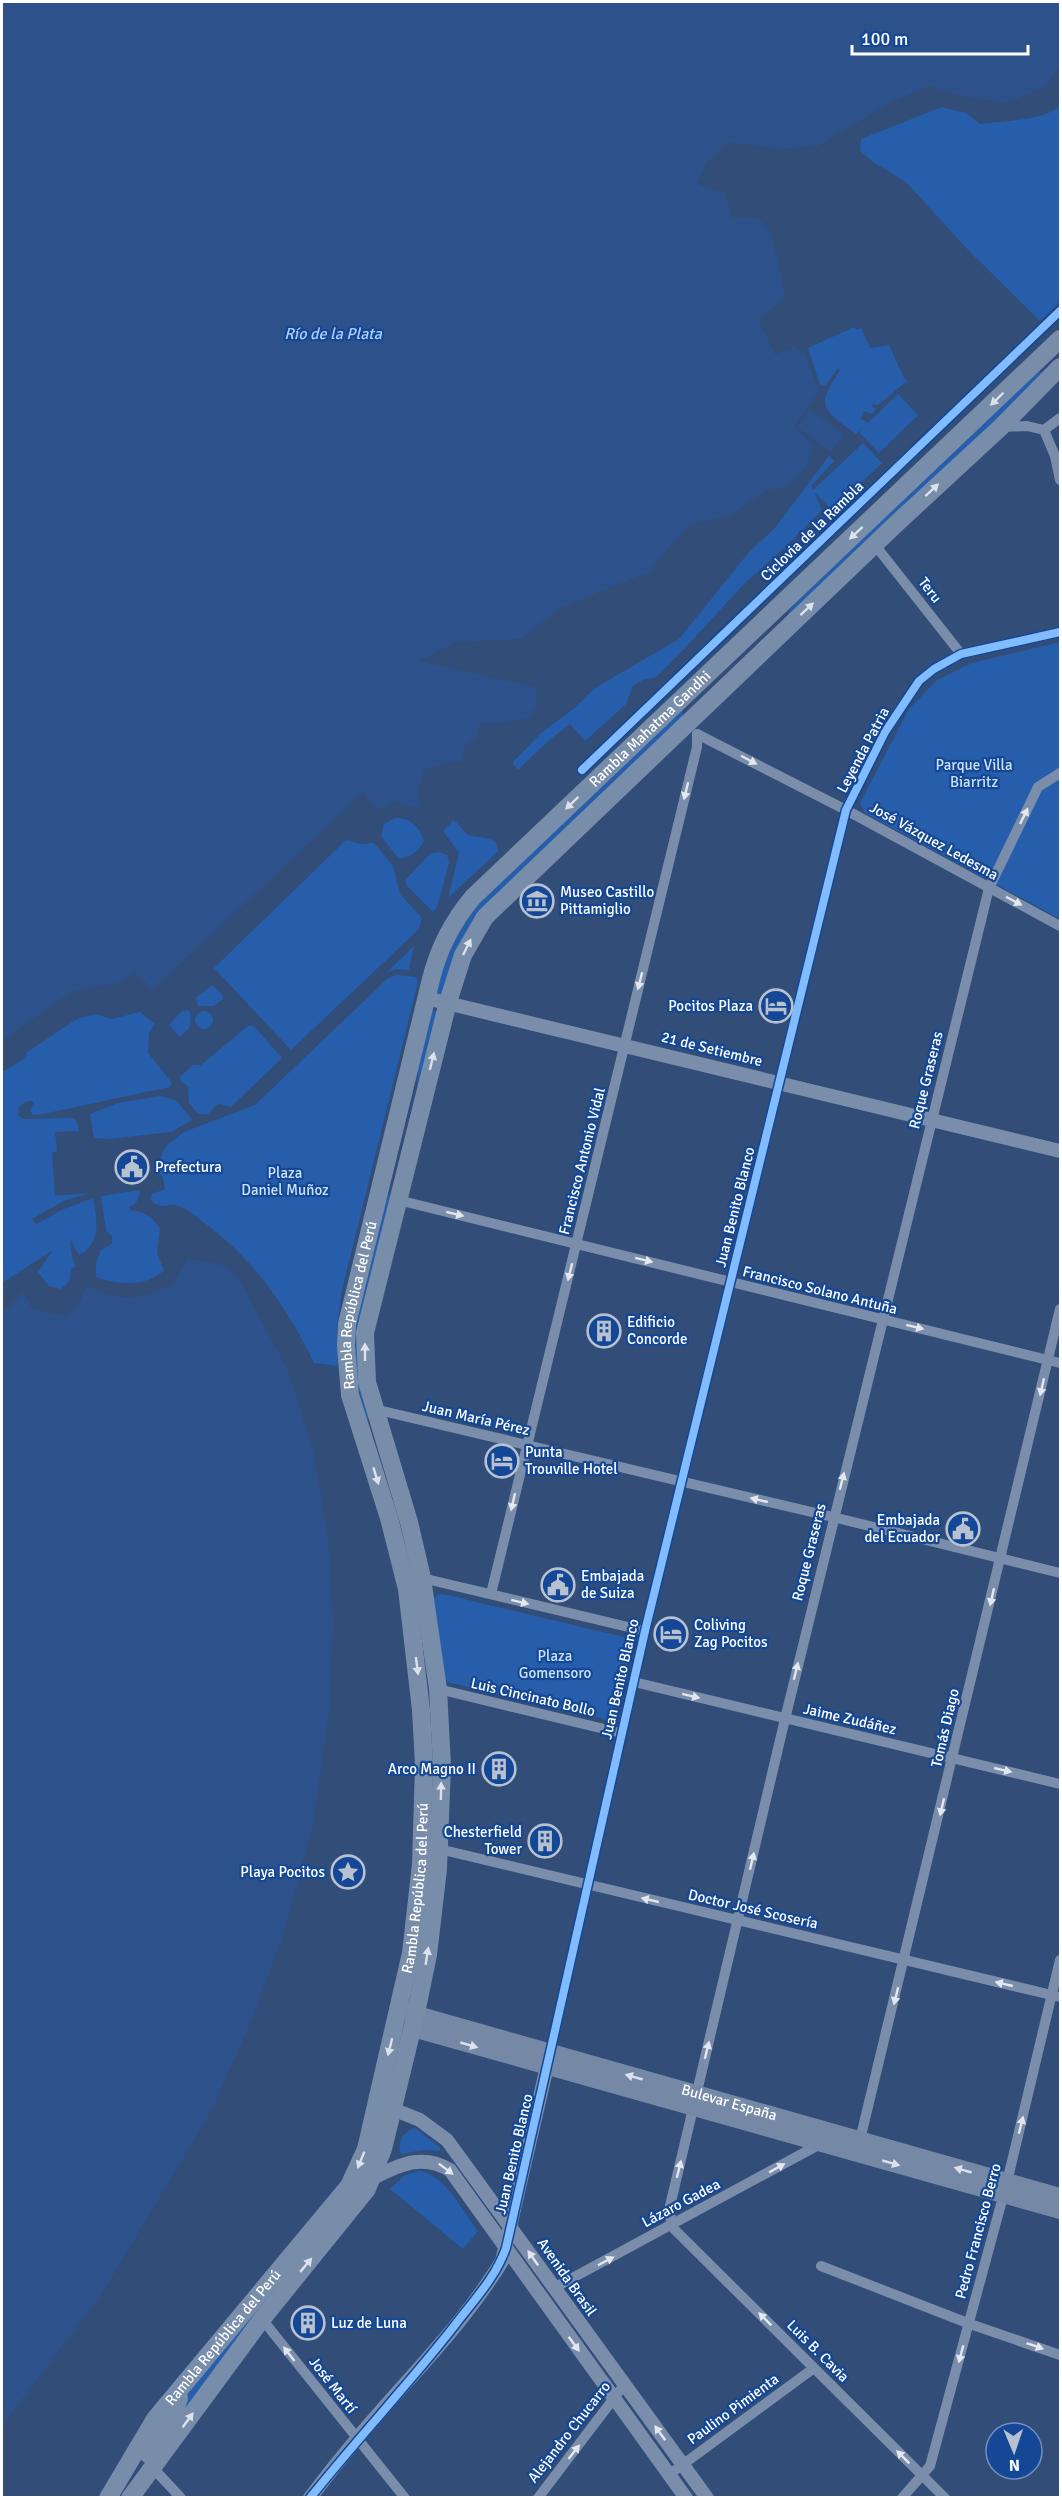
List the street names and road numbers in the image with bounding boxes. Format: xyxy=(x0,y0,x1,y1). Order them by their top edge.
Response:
street label: Ciclovia de la Rambla xyxy=(757,477,867,585)
street label: Teru xyxy=(914,574,946,606)
street label: Rambla Mahatma Gandhi xyxy=(585,667,714,791)
street label: Leyenda Patria xyxy=(833,704,893,796)
street label: José Vázquez Ledesma xyxy=(867,798,1001,884)
street label: 21 de Setiembre xyxy=(660,1028,764,1070)
street label: Roque Graseras xyxy=(905,1029,947,1131)
street label: Francisco Antonio Vidal xyxy=(555,1086,609,1236)
street label: Juan Benito Blanco xyxy=(711,1145,759,1269)
street label: Rambla República del Perú xyxy=(337,1219,381,1390)
street label: Francisco Solano Antuña xyxy=(741,1262,899,1318)
street label: Juan María Pérez xyxy=(421,1397,532,1439)
street label: Roque Graseras xyxy=(788,1501,830,1603)
street label: Juan Benito Blanco xyxy=(597,1617,643,1741)
street label: Luis Cincinato Bollo xyxy=(469,1674,597,1720)
street label: Tomás Diago xyxy=(927,1687,963,1769)
street label: Jaime Zudáñez xyxy=(802,1700,899,1739)
street label: Rambla República del Perú xyxy=(398,1803,432,1975)
street label: Doctor José Scosería xyxy=(686,1885,820,1933)
street label: Bulevar España xyxy=(679,2080,779,2124)
street label: Juan Benito Blanco xyxy=(491,2092,537,2216)
street label: Pedro Francisco Berro xyxy=(951,2161,1005,2301)
street label: Lázaro Gadea xyxy=(639,2175,723,2231)
street label: Avenida Brasil xyxy=(533,2235,601,2319)
street label: Rambla República del Perú xyxy=(161,2266,285,2409)
street label: Luis B. Cavia xyxy=(783,2316,853,2386)
street label: José Martí xyxy=(305,2353,361,2417)
street label: Paulino Pimienta xyxy=(684,2370,782,2448)
street label: Alejandro Chucarro xyxy=(524,2378,614,2486)

